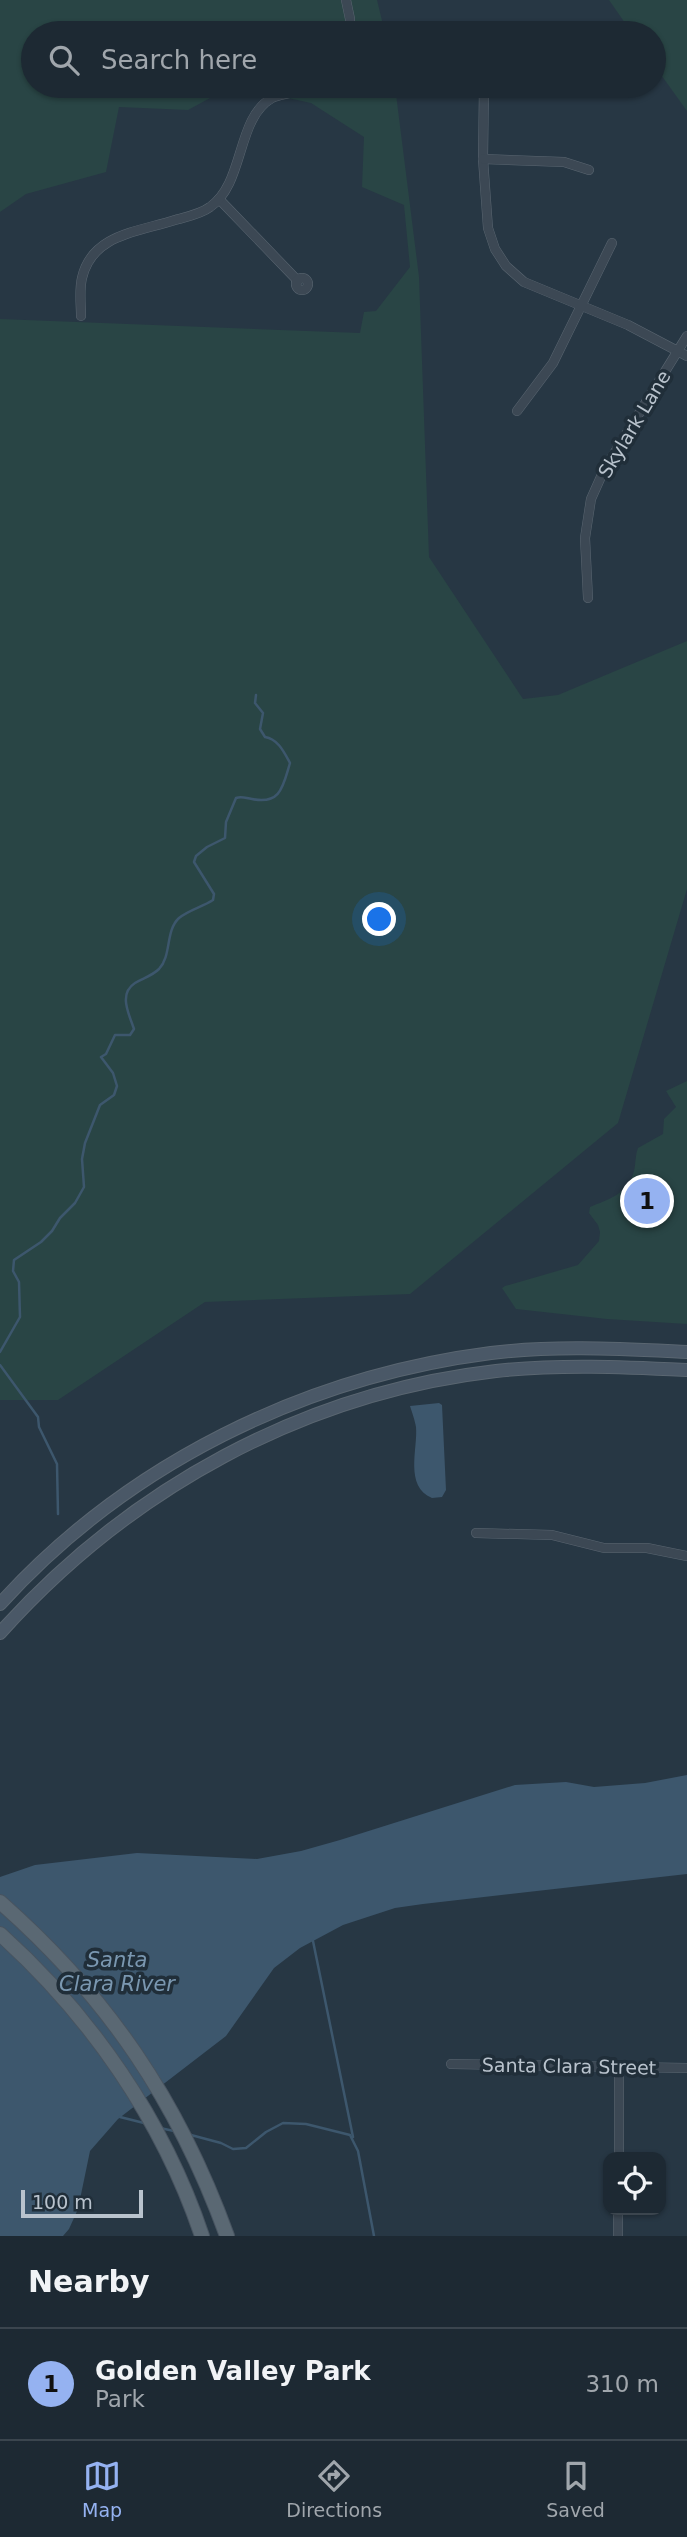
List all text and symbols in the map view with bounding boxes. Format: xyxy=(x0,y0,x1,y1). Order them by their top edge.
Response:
search box xyxy=(21,21,666,98)
icon: search xyxy=(45,41,83,79)
text: Search here xyxy=(101,45,257,75)
street label: Skylark Lane xyxy=(593,366,675,482)
your location xyxy=(362,902,396,936)
pin: 1 xyxy=(624,1175,670,1227)
water label: Santa Clara River xyxy=(59,1948,176,1996)
street label: Santa Clara Street xyxy=(482,2053,656,2079)
map controls xyxy=(603,2152,666,2215)
button: locate xyxy=(603,2152,666,2215)
scale bar xyxy=(21,2187,144,2219)
text: 100 m xyxy=(32,2191,93,2213)
text: Nearby xyxy=(28,2264,150,2299)
text: Golden Valley Park xyxy=(95,2356,371,2386)
text: 1 xyxy=(43,2371,59,2397)
text: 310 m xyxy=(585,2371,659,2397)
text: Park xyxy=(95,2386,145,2412)
tab: Map xyxy=(82,2457,122,2521)
tab: Directions xyxy=(286,2457,382,2521)
tab: Saved xyxy=(546,2457,605,2521)

